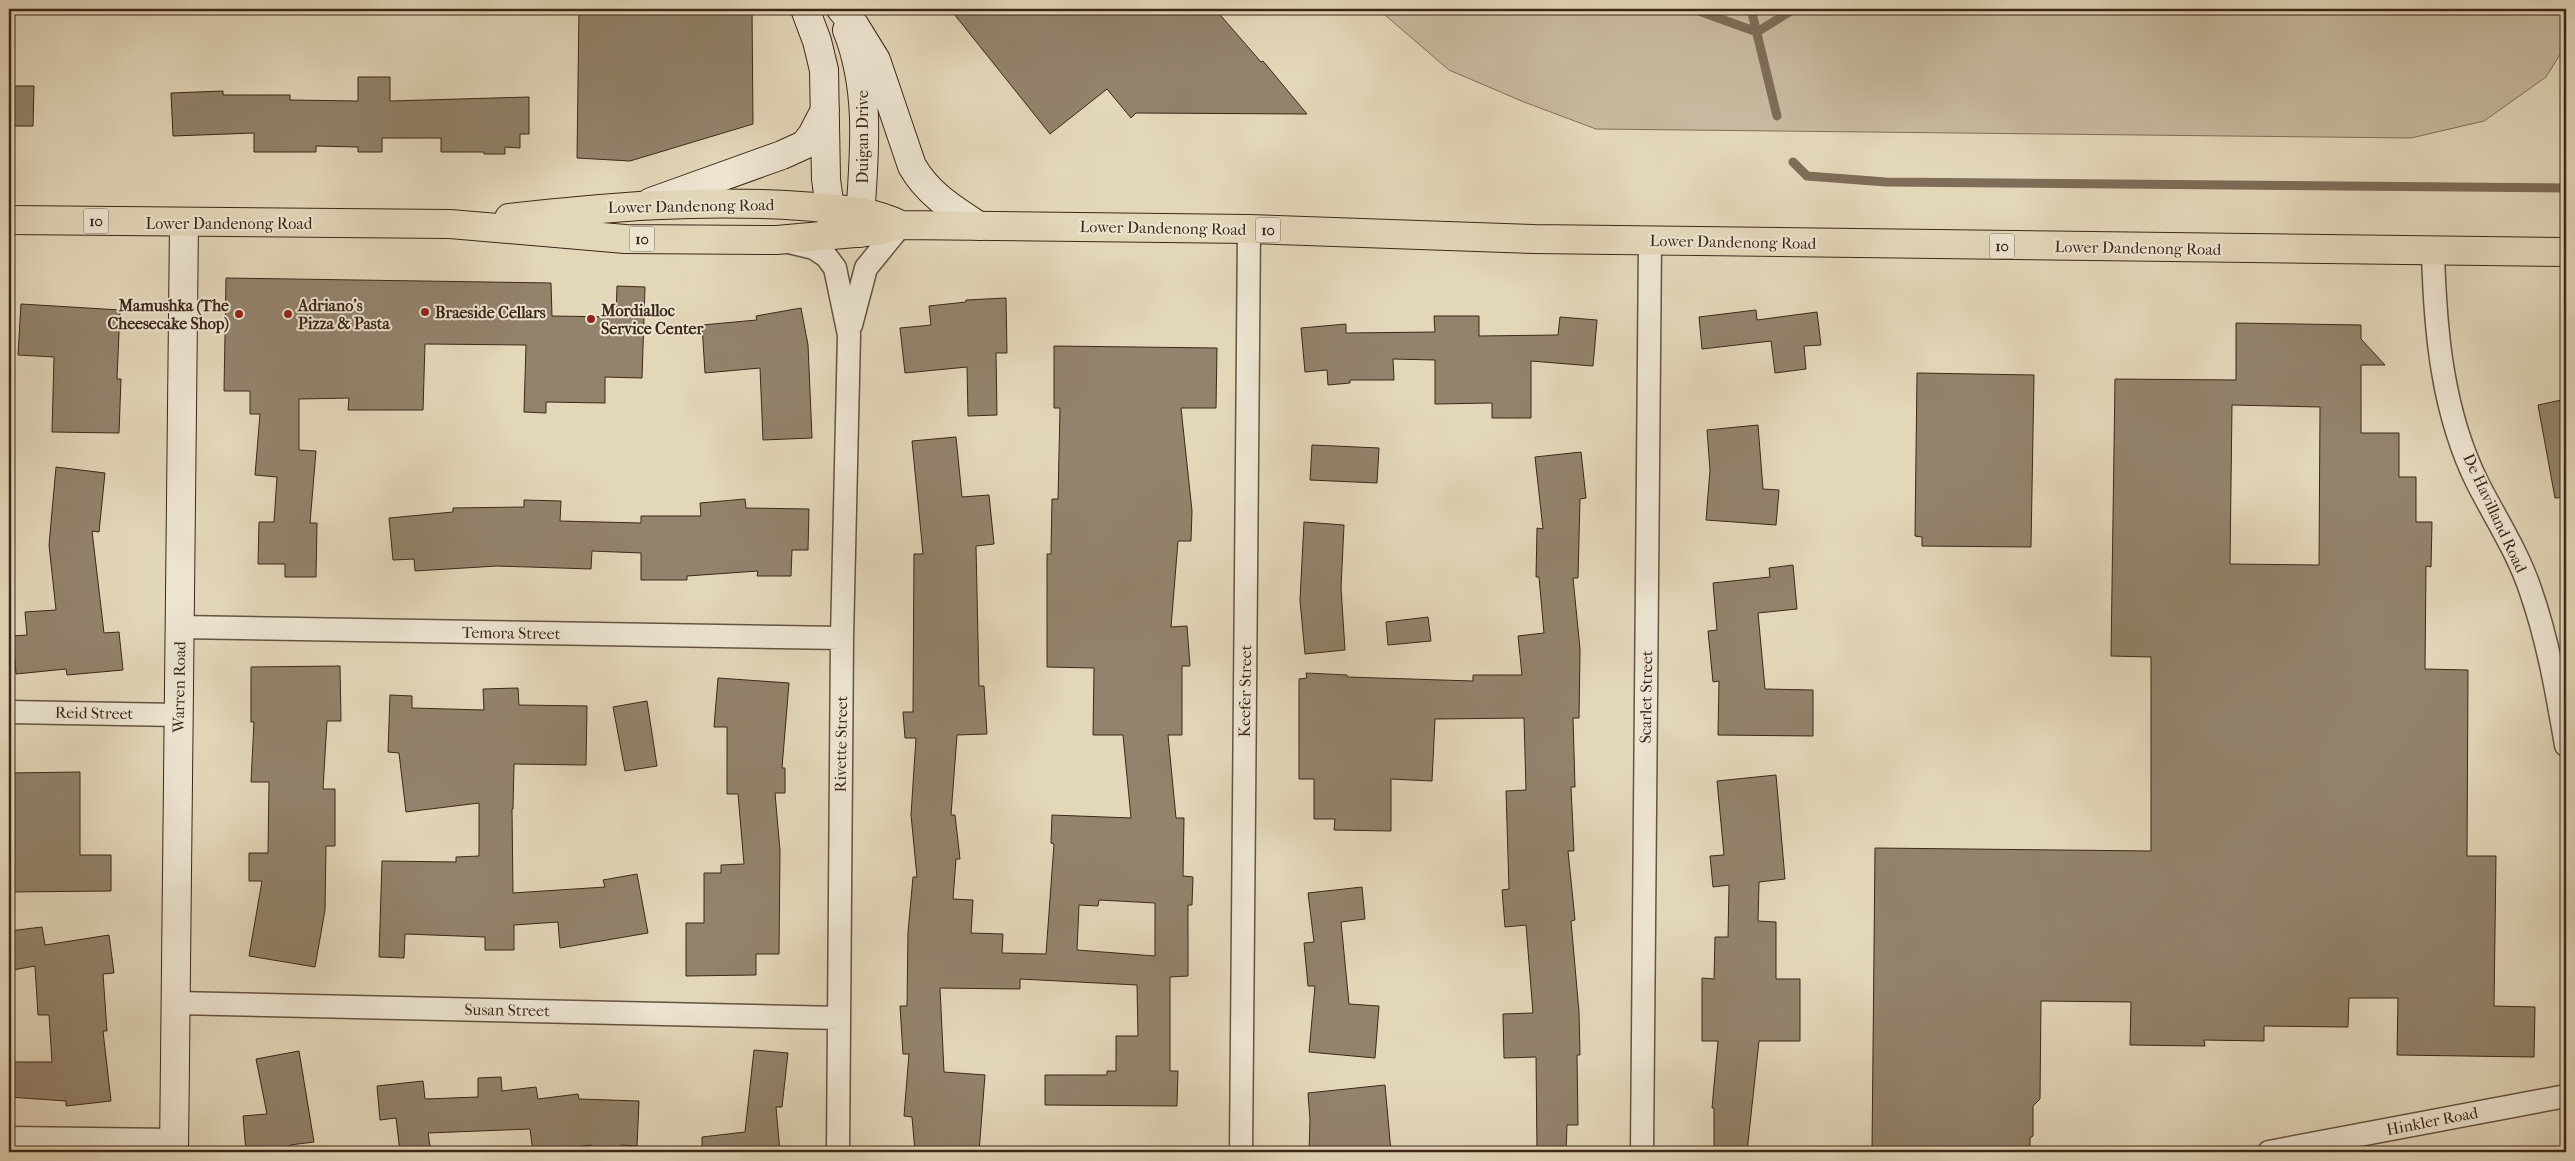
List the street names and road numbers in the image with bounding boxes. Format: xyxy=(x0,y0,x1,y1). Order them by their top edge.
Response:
street label: Duigan Drive xyxy=(853,90,872,184)
street label: Lower Dandenong Road xyxy=(607,195,775,217)
road number: 10 xyxy=(84,208,108,234)
street label: Lower Dandenong Road xyxy=(146,214,313,233)
street label: Lower Dandenong Road xyxy=(1079,217,1247,239)
road number: 10 xyxy=(1256,218,1280,242)
road number: 10 xyxy=(630,226,654,252)
street label: Lower Dandenong Road xyxy=(1649,231,1817,253)
road number: 10 xyxy=(1990,234,2014,258)
street label: Lower Dandenong Road xyxy=(2054,237,2222,259)
street label: De Havilland Road xyxy=(2459,450,2531,576)
street label: Temora Street xyxy=(462,623,561,643)
street label: Warren Road xyxy=(169,641,189,734)
street label: Keefer Street xyxy=(1235,644,1255,737)
street label: Scarlet Street xyxy=(1636,650,1656,744)
street label: Rivette Street xyxy=(831,695,851,792)
street label: Reid Street xyxy=(55,703,134,723)
street label: Susan Street xyxy=(464,1000,550,1020)
street label: Hinkler Road xyxy=(2385,1103,2480,1139)

